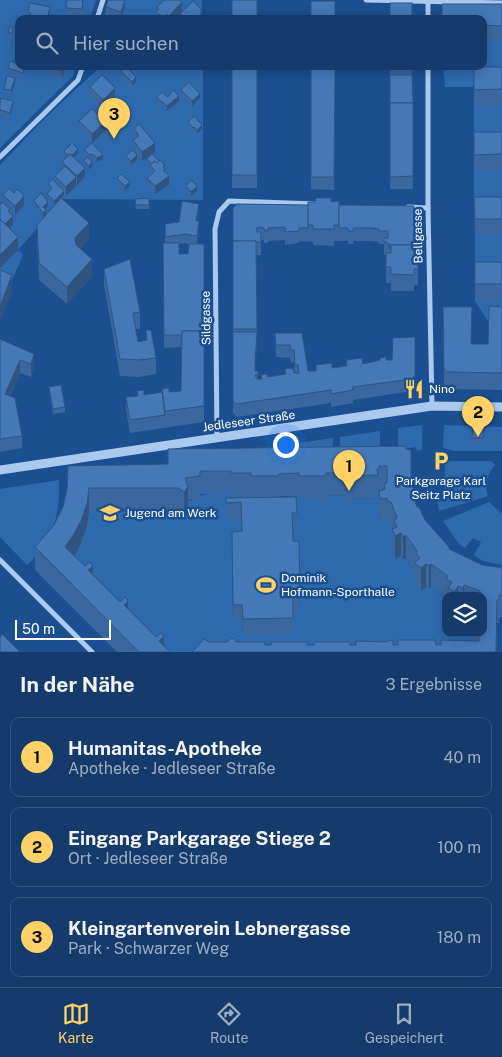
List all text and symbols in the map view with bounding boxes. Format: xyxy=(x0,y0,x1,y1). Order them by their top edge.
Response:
search box xyxy=(15,15,487,70)
icon: search xyxy=(33,29,61,57)
text: Hier suchen xyxy=(73,32,179,54)
pin: 3 xyxy=(98,98,130,139)
street label: Bellgasse xyxy=(411,208,425,264)
street label: Sildgasse xyxy=(199,291,213,345)
restaurant icon: Nino xyxy=(403,378,425,400)
place label: Nino xyxy=(429,382,455,396)
pin: 2 xyxy=(462,396,494,437)
street label: Jedleseer Straße xyxy=(202,408,296,434)
your location xyxy=(273,432,299,458)
pin: 1 xyxy=(333,450,365,491)
parking icon: Parkgarage Karl Seitz Platz xyxy=(430,450,452,472)
place label: Parkgarage Karl Seitz Platz xyxy=(396,474,487,502)
school or university icon: Jugend am Werk xyxy=(99,502,121,524)
place label: Jugend am Werk xyxy=(125,506,217,520)
place label: Dominik Hofmann-Sporthalle xyxy=(281,571,395,599)
sports icon: Dominik Hofmann-Sporthalle xyxy=(255,574,277,596)
map controls xyxy=(442,592,487,637)
button: layers xyxy=(442,592,487,637)
scale bar xyxy=(15,617,111,640)
text: 50 m xyxy=(22,621,55,637)
text: In der Nähe xyxy=(20,672,135,697)
text: 3 Ergebnisse xyxy=(386,675,482,694)
text: Humanitas-Apotheke xyxy=(68,737,262,759)
text: 1 xyxy=(34,748,40,767)
text: 40 m xyxy=(443,748,481,767)
text: Apotheke · Jedleseer Straße xyxy=(68,759,276,778)
text: Eingang Parkgarage Stiege 2 xyxy=(68,827,331,849)
text: 2 xyxy=(32,838,42,857)
text: 100 m xyxy=(437,838,481,857)
text: Ort · Jedleseer Straße xyxy=(68,849,228,868)
text: Kleingartenverein Lebnergasse xyxy=(68,917,351,939)
text: 3 xyxy=(32,928,42,947)
text: 180 m xyxy=(437,928,481,947)
text: Park · Schwarzer Weg xyxy=(68,939,229,958)
tab: Karte xyxy=(58,1000,94,1046)
tab: Route xyxy=(210,1000,248,1046)
tab: Gespeichert xyxy=(365,1000,444,1046)

